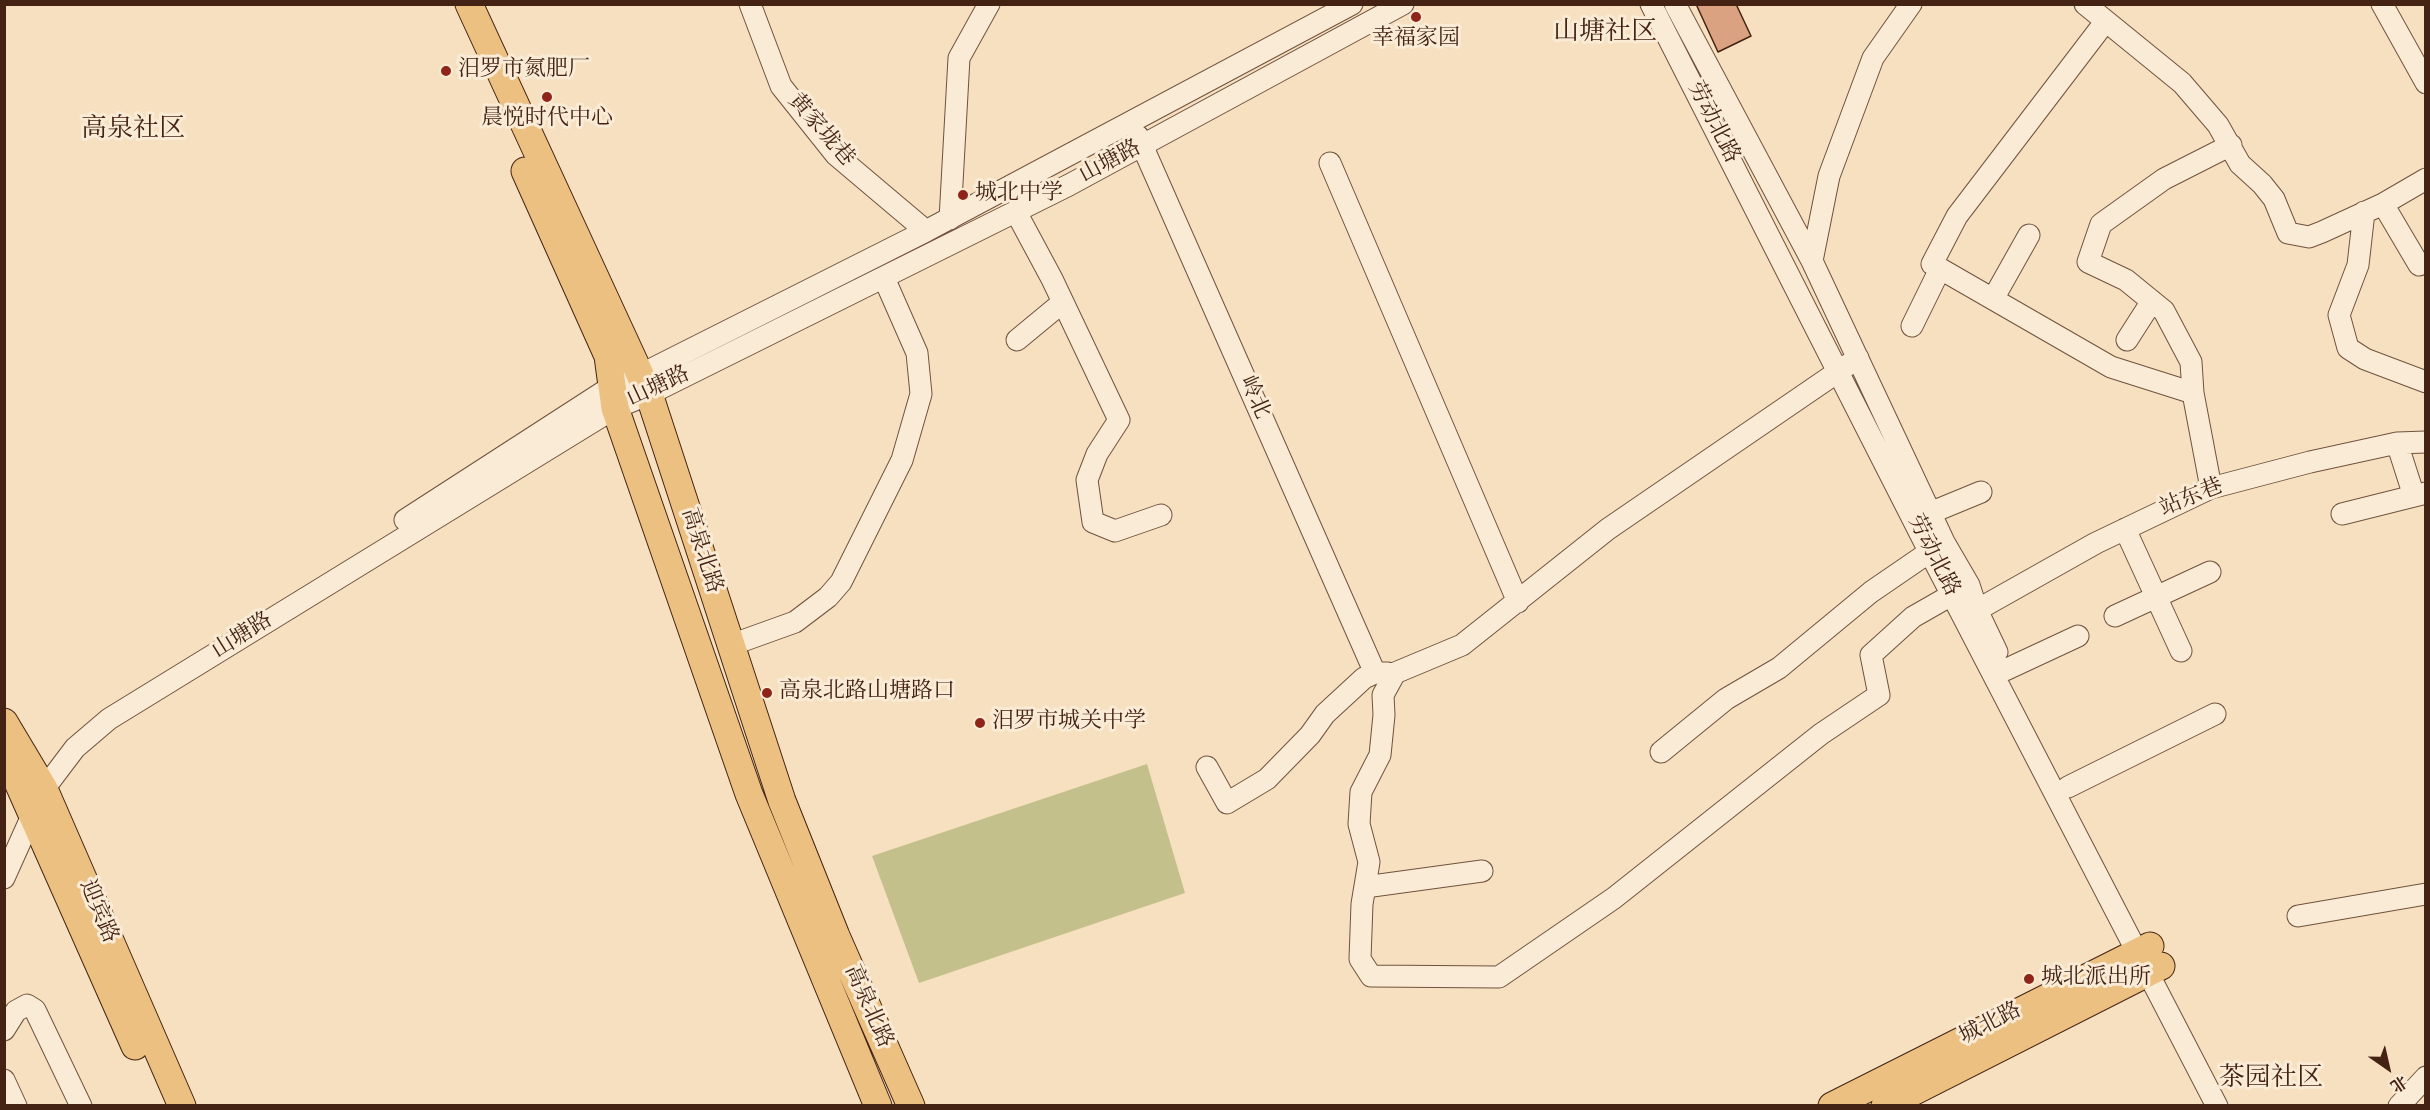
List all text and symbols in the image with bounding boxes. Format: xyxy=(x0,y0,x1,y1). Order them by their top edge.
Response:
marker: 幸福家园 xyxy=(1409,10,1423,24)
district label: 山塘社区 xyxy=(1553,18,1657,50)
place label: 幸福家园 xyxy=(1372,27,1460,53)
place label: 汨罗市氮肥厂 xyxy=(458,58,590,84)
marker: 汨罗市氮肥厂 xyxy=(439,64,453,78)
street label: 劳动北路 xyxy=(1680,78,1744,168)
street label: 黄家垅巷 xyxy=(781,89,859,173)
marker: 晨悦时代中心 xyxy=(540,90,554,104)
place label: 晨悦时代中心 xyxy=(481,107,613,133)
district label: 高泉社区 xyxy=(81,115,185,147)
street label: 山塘路 xyxy=(1076,136,1146,190)
place label: 城北中学 xyxy=(975,182,1063,208)
marker: 城北中学 xyxy=(956,188,970,202)
street label: 山塘路 xyxy=(624,362,694,414)
street label: 岭北 xyxy=(1232,373,1274,423)
street label: 站东巷 xyxy=(2156,474,2228,524)
street label: 高泉北路 xyxy=(674,505,726,597)
street label: 劳动北路 xyxy=(1900,511,1964,601)
street label: 山塘路 xyxy=(208,608,278,666)
place label: 高泉北路山塘路口 xyxy=(779,680,955,706)
marker: 高泉北路山塘路口 xyxy=(760,686,774,700)
place label: 汨罗市城关中学 xyxy=(992,710,1146,736)
marker: 汨罗市城关中学 xyxy=(973,716,987,730)
street label: 迎宾路 xyxy=(72,876,122,948)
street label: 高泉北路 xyxy=(837,961,897,1053)
place label: 城北派出所 xyxy=(2041,966,2151,992)
marker: 城北派出所 xyxy=(2022,972,2036,986)
street label: 城北路 xyxy=(1956,998,2026,1052)
north arrow xyxy=(2358,1038,2418,1098)
district label: 茶园社区 xyxy=(2219,1064,2323,1096)
text: 北 xyxy=(2385,1069,2411,1097)

